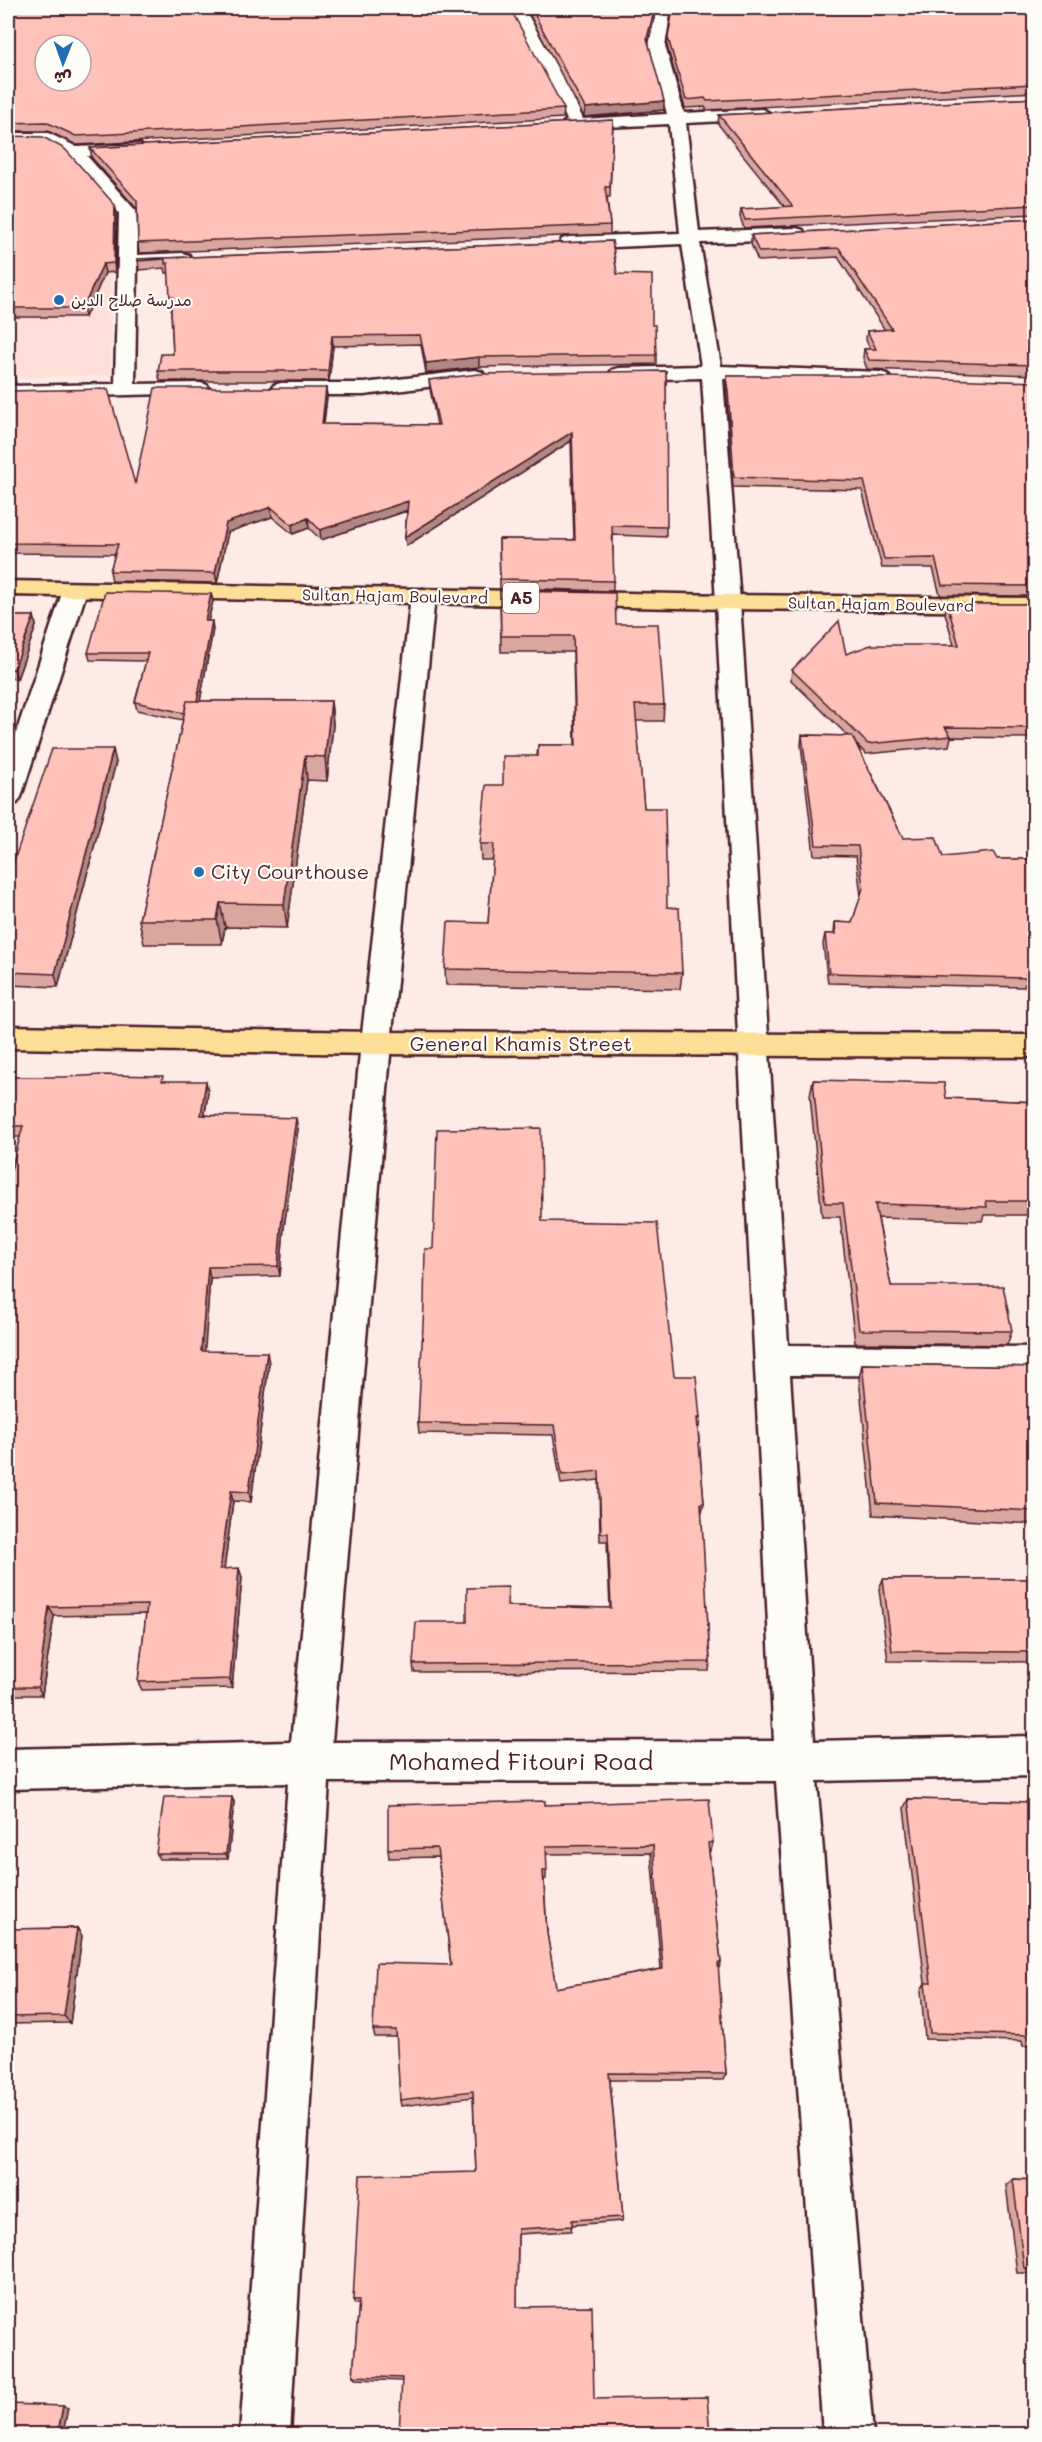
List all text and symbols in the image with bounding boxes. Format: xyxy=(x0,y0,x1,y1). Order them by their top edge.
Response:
north arrow xyxy=(33,33,93,93)
text: ش xyxy=(54,68,72,89)
place label: مدرسة صلاح الدين xyxy=(71,289,192,311)
marker: مدرسة صلاح الدين xyxy=(52,293,66,307)
street label: Sultan Hajam Boulevard xyxy=(302,583,488,608)
road number: A5 xyxy=(503,583,539,613)
street label: Sultan Hajam Boulevard xyxy=(788,591,974,616)
place label: City Courthouse xyxy=(211,858,369,884)
marker: City Courthouse xyxy=(192,865,206,879)
street label: General Khamis Street xyxy=(410,1030,632,1056)
street label: Mohamed Fitouri Road xyxy=(389,1745,653,1776)

